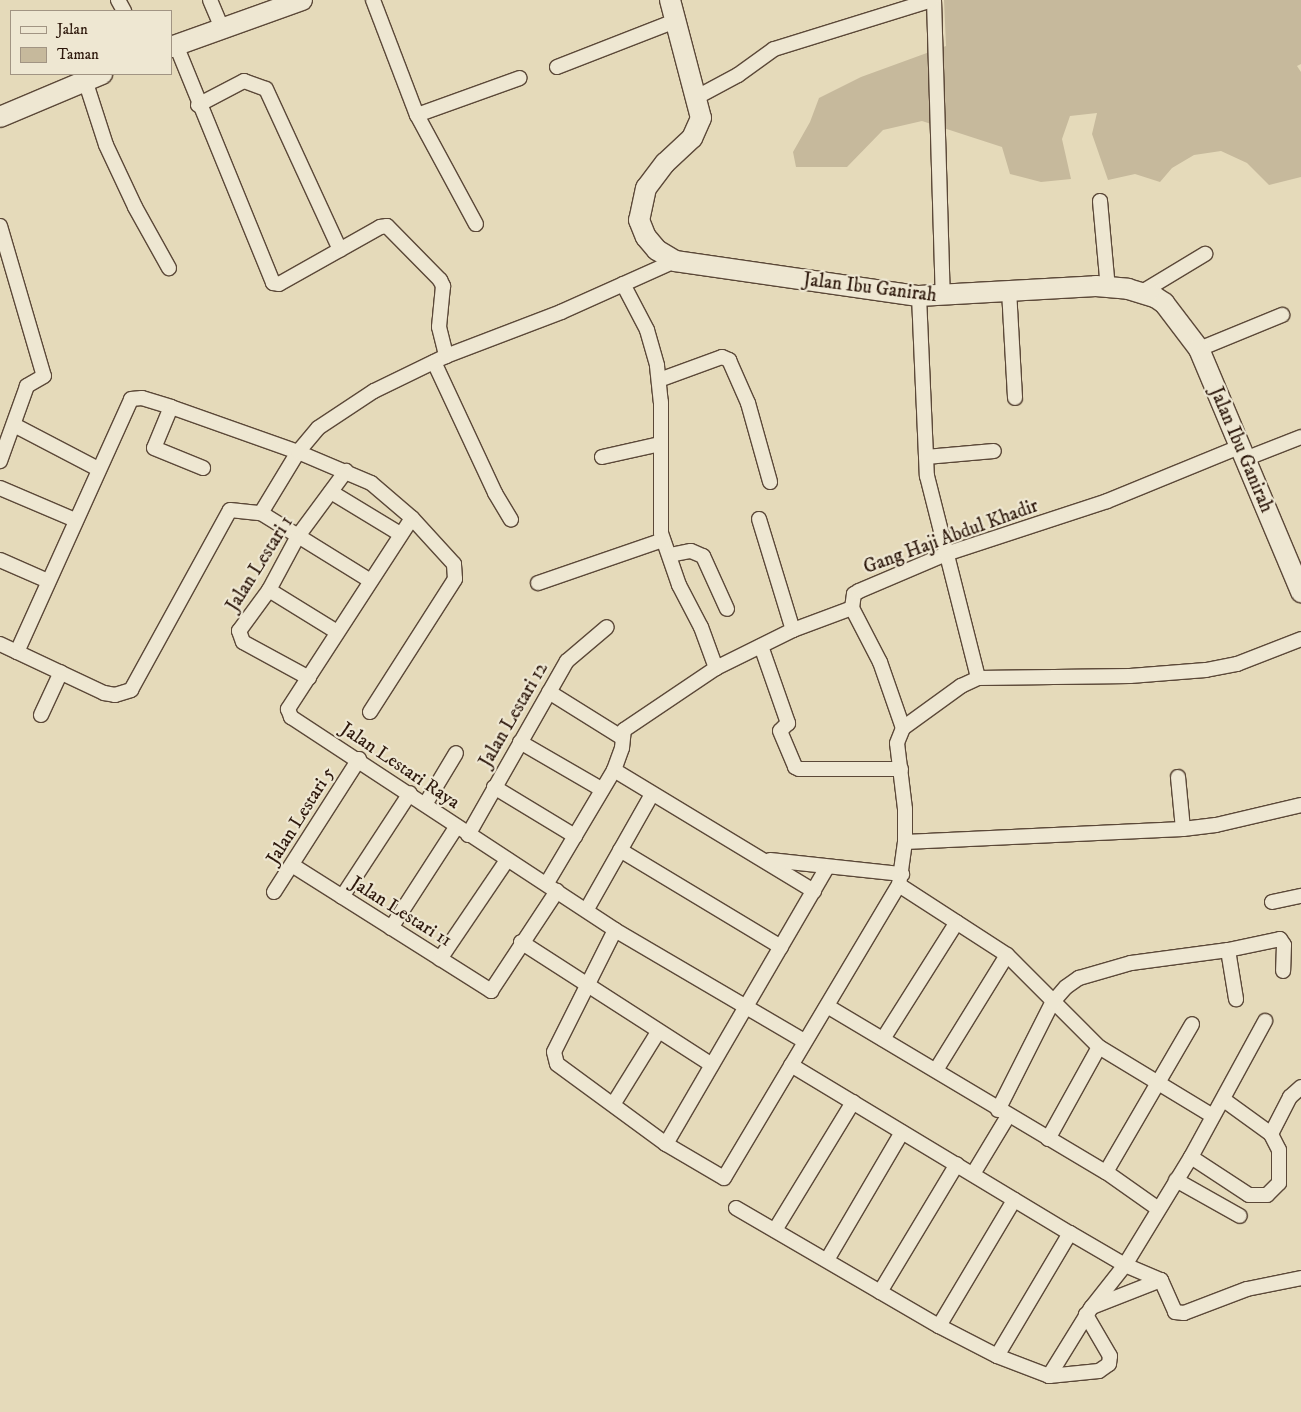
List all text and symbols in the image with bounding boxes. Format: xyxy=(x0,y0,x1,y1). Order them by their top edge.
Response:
legend xyxy=(10,10,172,75)
text: Jalan xyxy=(57,20,88,39)
text: Taman xyxy=(57,45,99,64)
street label: Jalan Ibu Ganirah xyxy=(802,269,938,307)
street label: Jalan Ibu Ganirah xyxy=(1204,384,1278,516)
street label: Gang Haji Abdul Khadir xyxy=(860,495,1042,579)
street label: Jalan Lestari 1 xyxy=(222,512,298,616)
street label: Jalan Lestari 12 xyxy=(475,658,553,772)
street label: Jalan Lestari Raya xyxy=(336,718,464,814)
street label: Jalan Lestari 5 xyxy=(262,763,340,869)
street label: Jalan Lestari 11 xyxy=(346,872,456,952)

